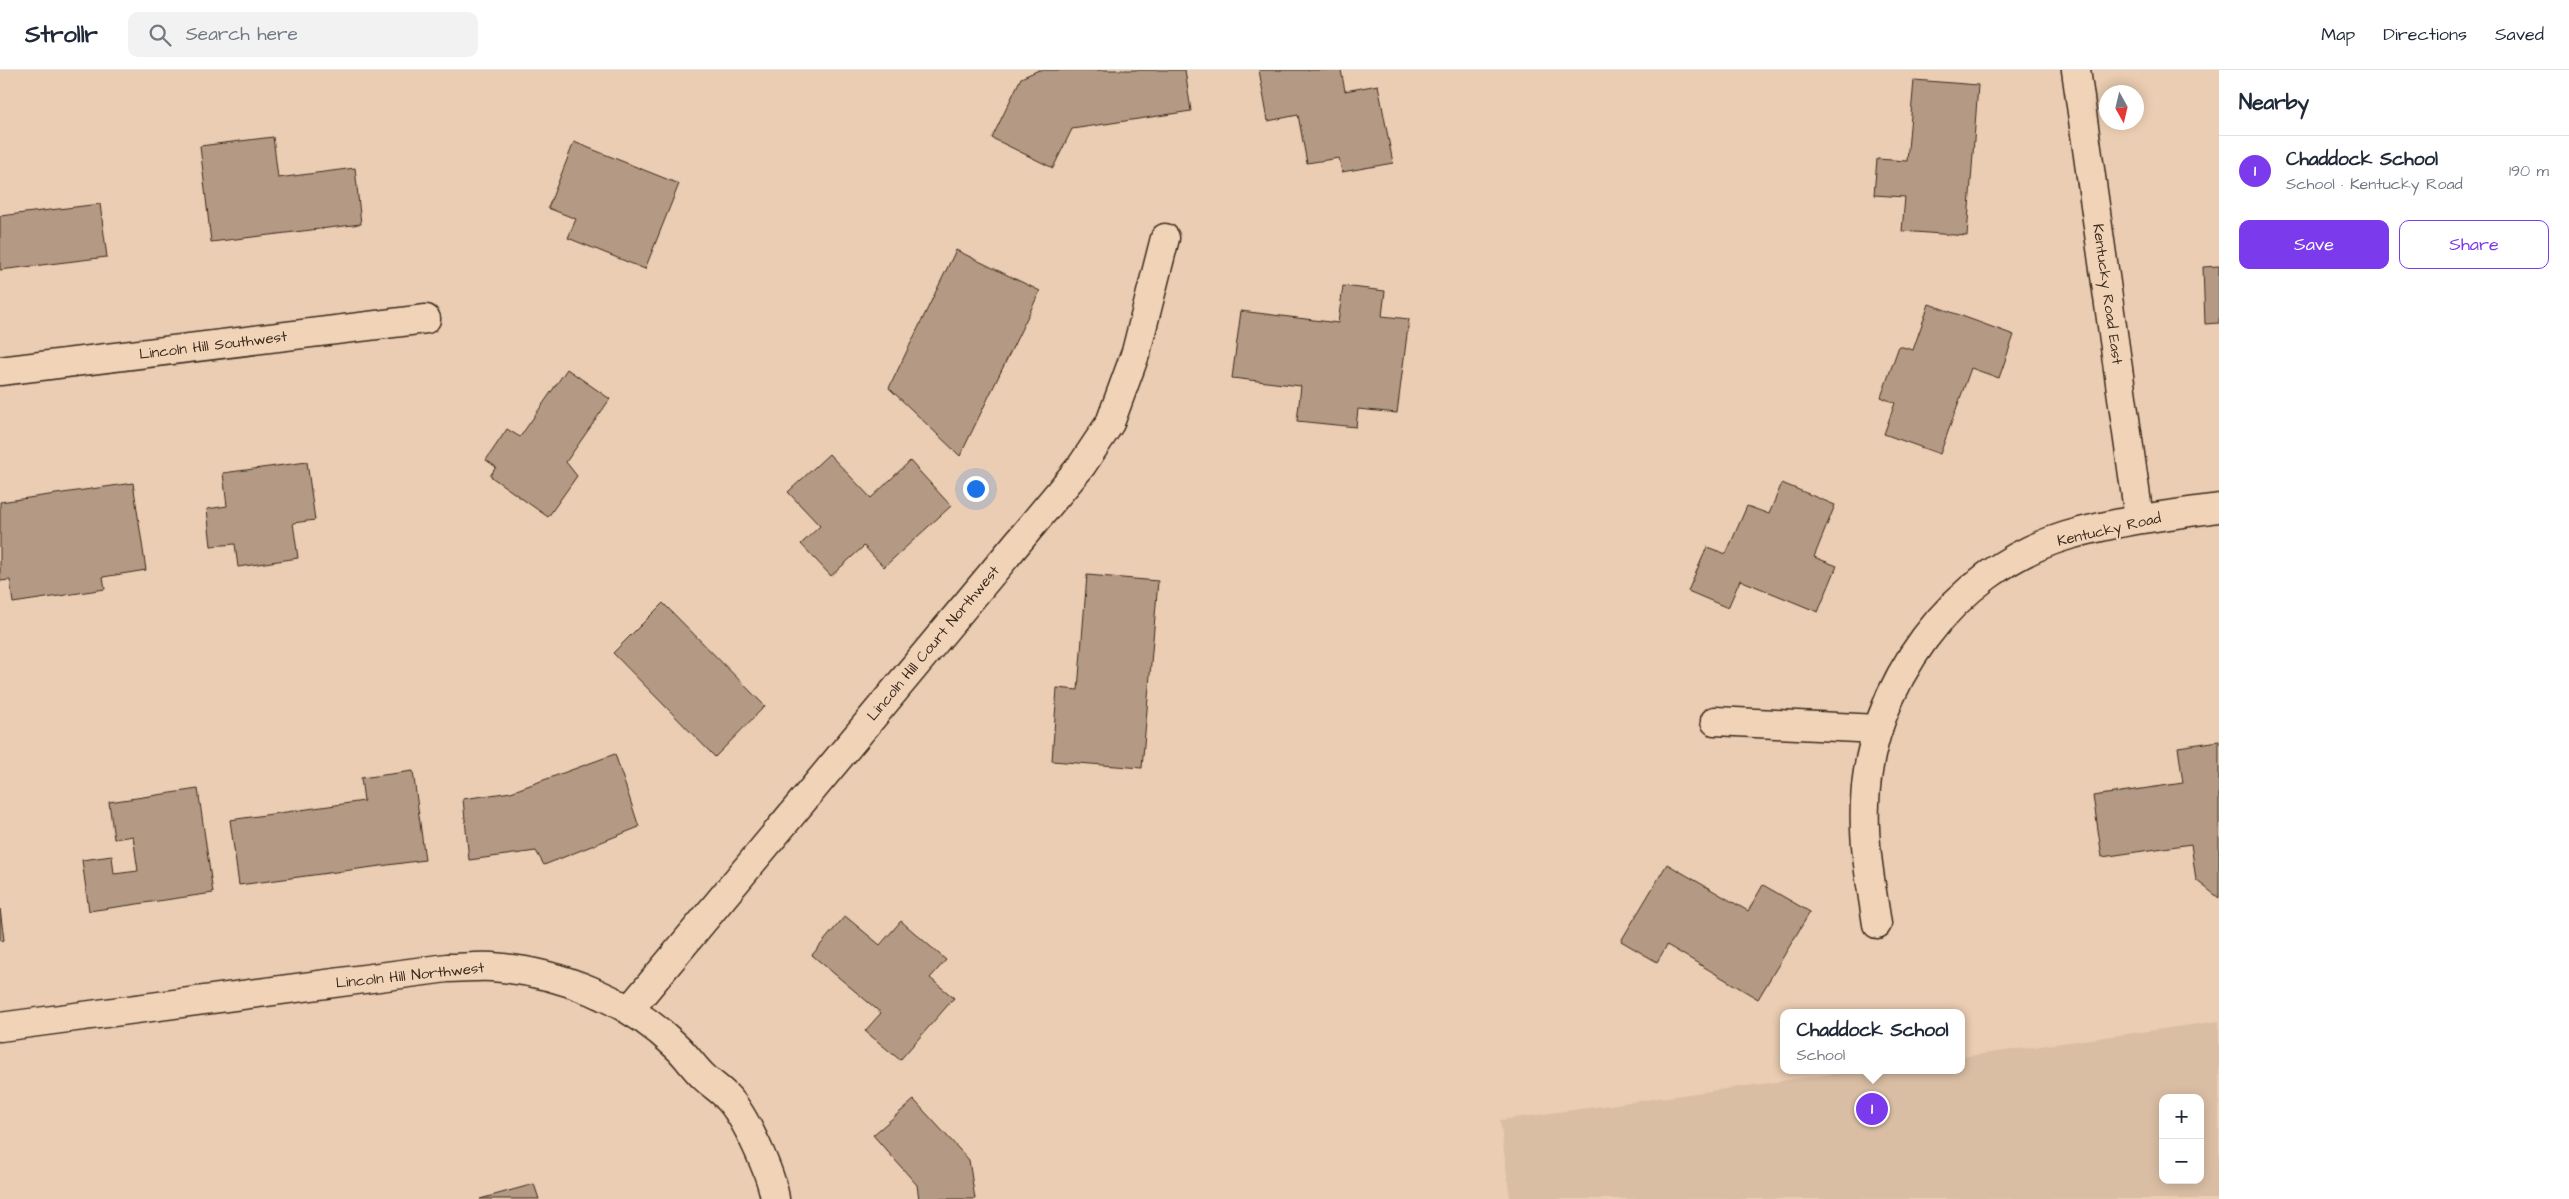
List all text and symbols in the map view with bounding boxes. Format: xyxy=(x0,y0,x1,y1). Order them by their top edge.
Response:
search box xyxy=(128,12,478,57)
text: Strollr xyxy=(25,18,98,52)
icon: search xyxy=(146,21,174,49)
text: Search here xyxy=(186,21,298,48)
text: Map xyxy=(2321,22,2355,47)
text: Directions xyxy=(2383,22,2467,47)
text: Saved xyxy=(2495,22,2544,47)
north arrow xyxy=(2099,85,2144,130)
text: Nearby xyxy=(2239,88,2309,117)
text: Chaddock School xyxy=(2286,146,2438,173)
text: 1 xyxy=(2254,160,2256,182)
text: 190 m xyxy=(2509,160,2549,182)
text: School · Kentucky Road xyxy=(2286,173,2463,195)
button: Save xyxy=(2239,220,2389,269)
button: Share xyxy=(2399,220,2549,269)
street label: Kentucky Road East xyxy=(2086,222,2128,366)
street label: Lincoln Hill Southwest xyxy=(138,326,288,365)
your location xyxy=(963,476,989,502)
street label: Kentucky Road xyxy=(2055,507,2164,553)
street label: Lincoln Hill Court Northwest xyxy=(862,561,1005,725)
street label: Lincoln Hill Northwest xyxy=(335,957,485,994)
popup xyxy=(1780,1009,1965,1074)
text: Chaddock School xyxy=(1797,1017,1949,1044)
text: School xyxy=(1797,1044,1845,1066)
pin: 1 xyxy=(1856,1090,1888,1128)
map controls xyxy=(2159,1094,2204,1184)
button: + xyxy=(2159,1094,2204,1139)
button: − xyxy=(2159,1139,2204,1184)

